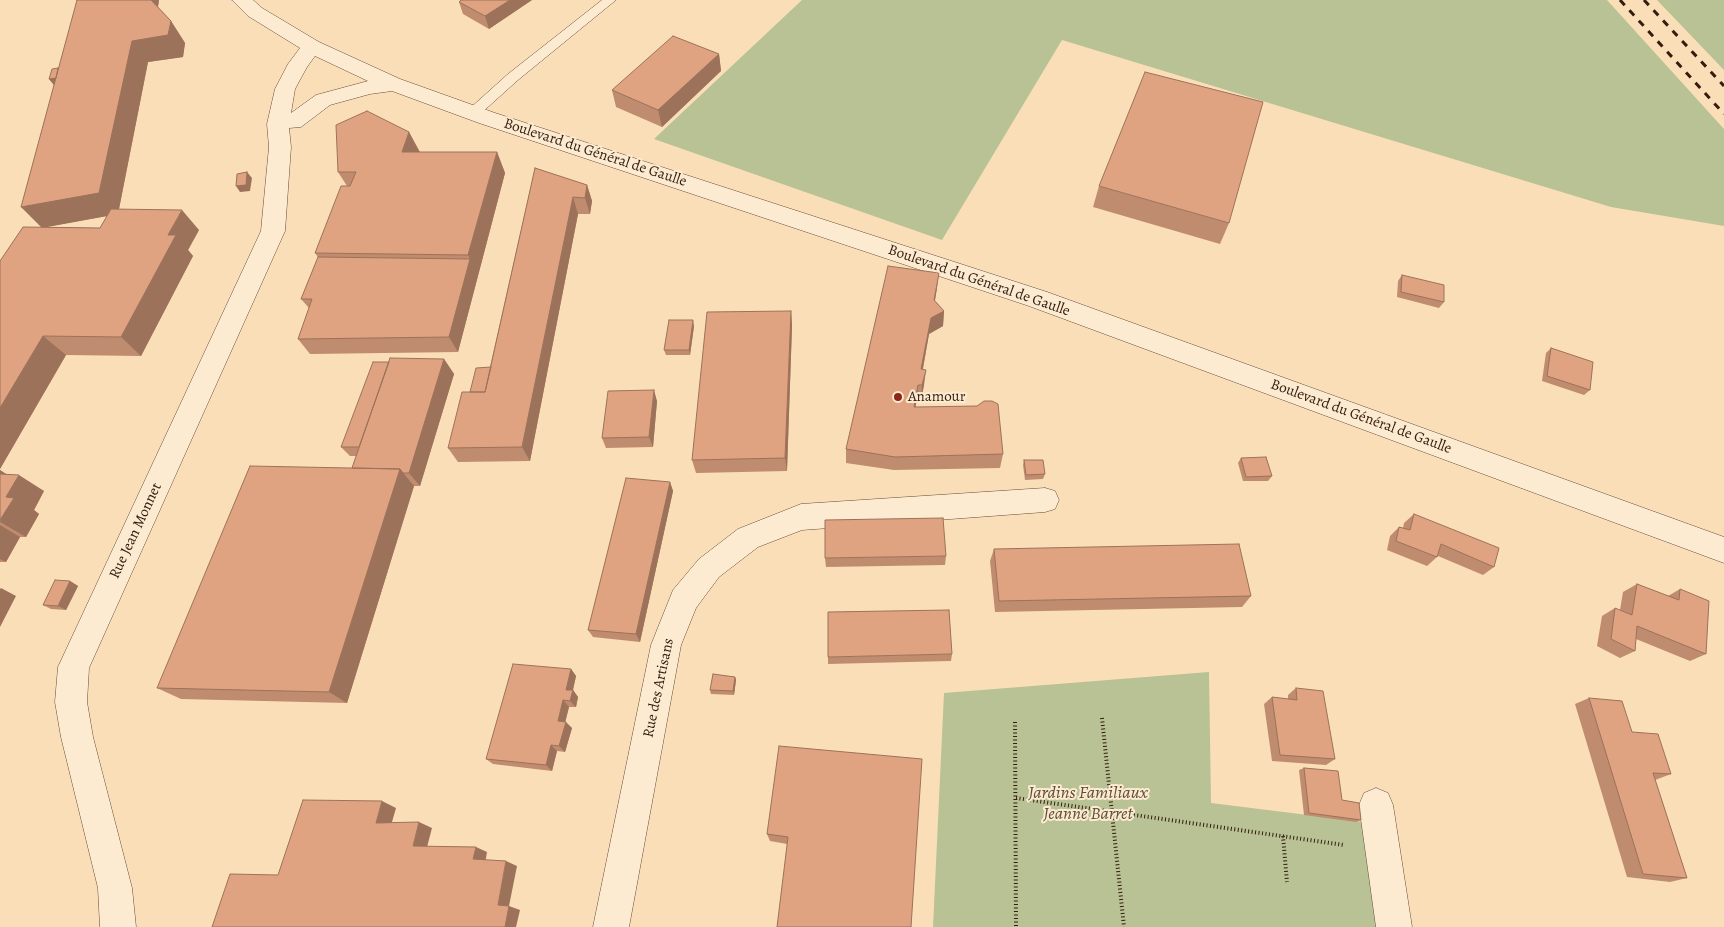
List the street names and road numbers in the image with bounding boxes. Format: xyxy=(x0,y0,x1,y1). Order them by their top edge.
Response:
street label: Boulevard du Général de Gaulle xyxy=(501,115,689,191)
street label: Boulevard du Général de Gaulle xyxy=(886,241,1072,321)
street label: Boulevard du Général de Gaulle xyxy=(1268,376,1454,458)
street label: Rue Jean Monnet xyxy=(106,480,166,582)
street label: Rue des Artisans xyxy=(640,637,678,739)

